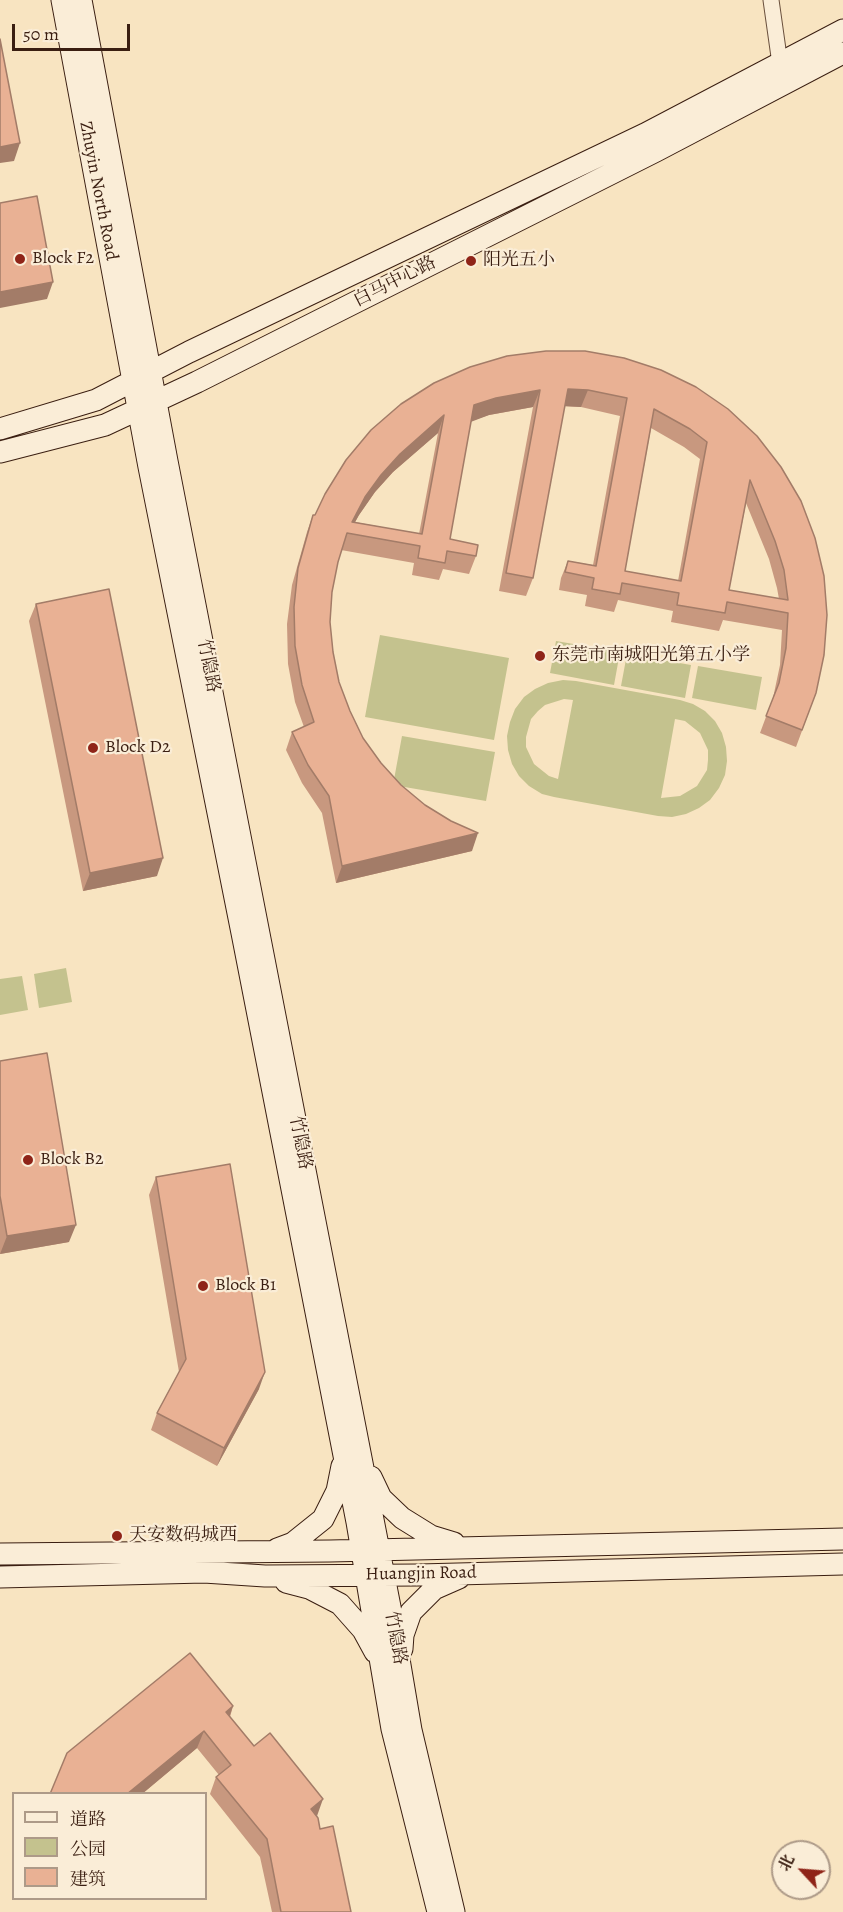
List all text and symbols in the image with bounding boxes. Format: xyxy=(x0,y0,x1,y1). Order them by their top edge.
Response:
scale bar xyxy=(15,12,134,50)
text: 50 m xyxy=(23,22,59,46)
street label: Zhuyin North Road xyxy=(74,120,122,262)
place label: Block F2 xyxy=(32,248,94,270)
place label: 阳光五小 xyxy=(483,250,555,272)
marker: Block F2 xyxy=(13,252,27,266)
street label: 白马中心路 xyxy=(350,252,440,312)
marker: 阳光五小 xyxy=(464,254,478,268)
street label: 竹隐路 xyxy=(192,637,224,695)
place label: 东莞市南城阳光第五小学 xyxy=(552,645,750,667)
marker: 东莞市南城阳光第五小学 xyxy=(533,649,547,663)
place label: Block D2 xyxy=(105,737,170,759)
marker: Block D2 xyxy=(86,741,100,755)
street label: 竹隐路 xyxy=(284,1114,316,1172)
place label: Block B2 xyxy=(40,1149,104,1171)
marker: Block B2 xyxy=(21,1153,35,1167)
place label: Block B1 xyxy=(215,1275,276,1297)
marker: Block B1 xyxy=(196,1279,210,1293)
place label: 天安数码城西 xyxy=(129,1525,237,1547)
marker: 天安数码城西 xyxy=(110,1529,124,1543)
street label: Huangjin Road xyxy=(365,1562,477,1586)
street label: 竹隐路 xyxy=(380,1610,410,1666)
legend xyxy=(12,1792,207,1900)
text: 道路 xyxy=(70,1807,106,1831)
text: 公园 xyxy=(70,1837,106,1861)
north arrow xyxy=(771,1840,831,1900)
text: 北 xyxy=(773,1851,800,1875)
text: 建筑 xyxy=(70,1867,106,1891)

